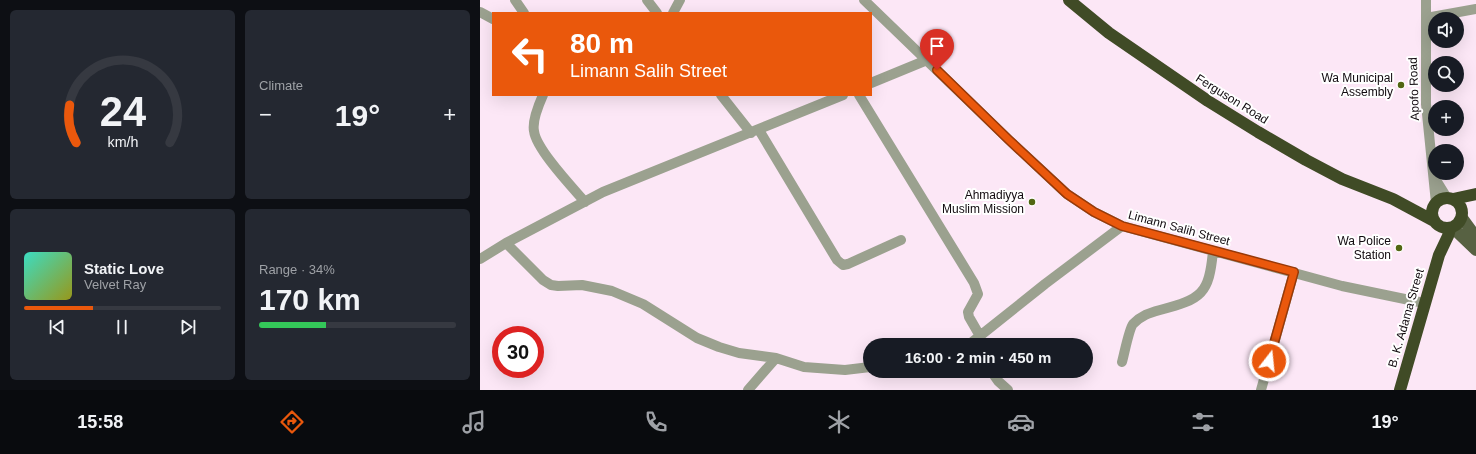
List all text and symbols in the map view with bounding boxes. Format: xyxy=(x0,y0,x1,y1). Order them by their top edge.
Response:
map controls xyxy=(1428,12,1464,180)
button: sound xyxy=(1428,12,1464,48)
icon: left xyxy=(504,28,556,80)
text: 80 m xyxy=(570,28,634,59)
pin xyxy=(920,29,954,70)
icon: arrive xyxy=(926,35,948,57)
button: search xyxy=(1428,56,1464,92)
street label: Apofo Road xyxy=(1406,57,1422,121)
text: Limann Salih Street xyxy=(570,61,727,81)
street label: Ferguson Road xyxy=(1193,71,1271,127)
place label: Wa Municipal Assembly xyxy=(1321,71,1393,99)
text: Climate xyxy=(259,78,303,93)
marker: Wa Municipal Assembly xyxy=(1396,80,1406,90)
text: 24 xyxy=(99,87,146,134)
text: 19° xyxy=(335,99,380,132)
button: + xyxy=(1428,100,1464,136)
text: − xyxy=(259,102,272,127)
text: + xyxy=(443,102,456,127)
text: km/h xyxy=(107,133,138,149)
button: − xyxy=(1428,144,1464,180)
place label: Ahmadiyya Muslim Mission xyxy=(942,188,1024,216)
marker: Ahmadiyya Muslim Mission xyxy=(1027,197,1037,207)
street label: Limann Salih Street xyxy=(1127,208,1232,248)
place label: Wa Police Station xyxy=(1337,234,1391,262)
marker: Wa Police Station xyxy=(1394,243,1404,253)
text: Static Love xyxy=(84,260,164,277)
text: Range · 34% xyxy=(259,262,335,277)
street label: B. K. Adama Street xyxy=(1385,266,1427,369)
text: Velvet Ray xyxy=(84,277,146,292)
text: 170 km xyxy=(259,283,361,316)
icon: previous xyxy=(46,316,68,338)
icon: pause xyxy=(111,316,133,338)
icon: next xyxy=(177,316,199,338)
speed limit sign: 30 xyxy=(492,326,544,378)
position arrow xyxy=(1248,340,1290,382)
text: 16:00 · 2 min · 450 m xyxy=(905,349,1051,366)
icon: directions xyxy=(278,408,306,436)
icon: music xyxy=(460,408,488,436)
icon: phone xyxy=(642,408,670,436)
icon: climate xyxy=(825,408,853,436)
icon: car xyxy=(1007,408,1035,436)
icon: filters xyxy=(1189,408,1217,436)
text: 15:58 xyxy=(77,412,123,432)
text: 19° xyxy=(1372,412,1399,432)

